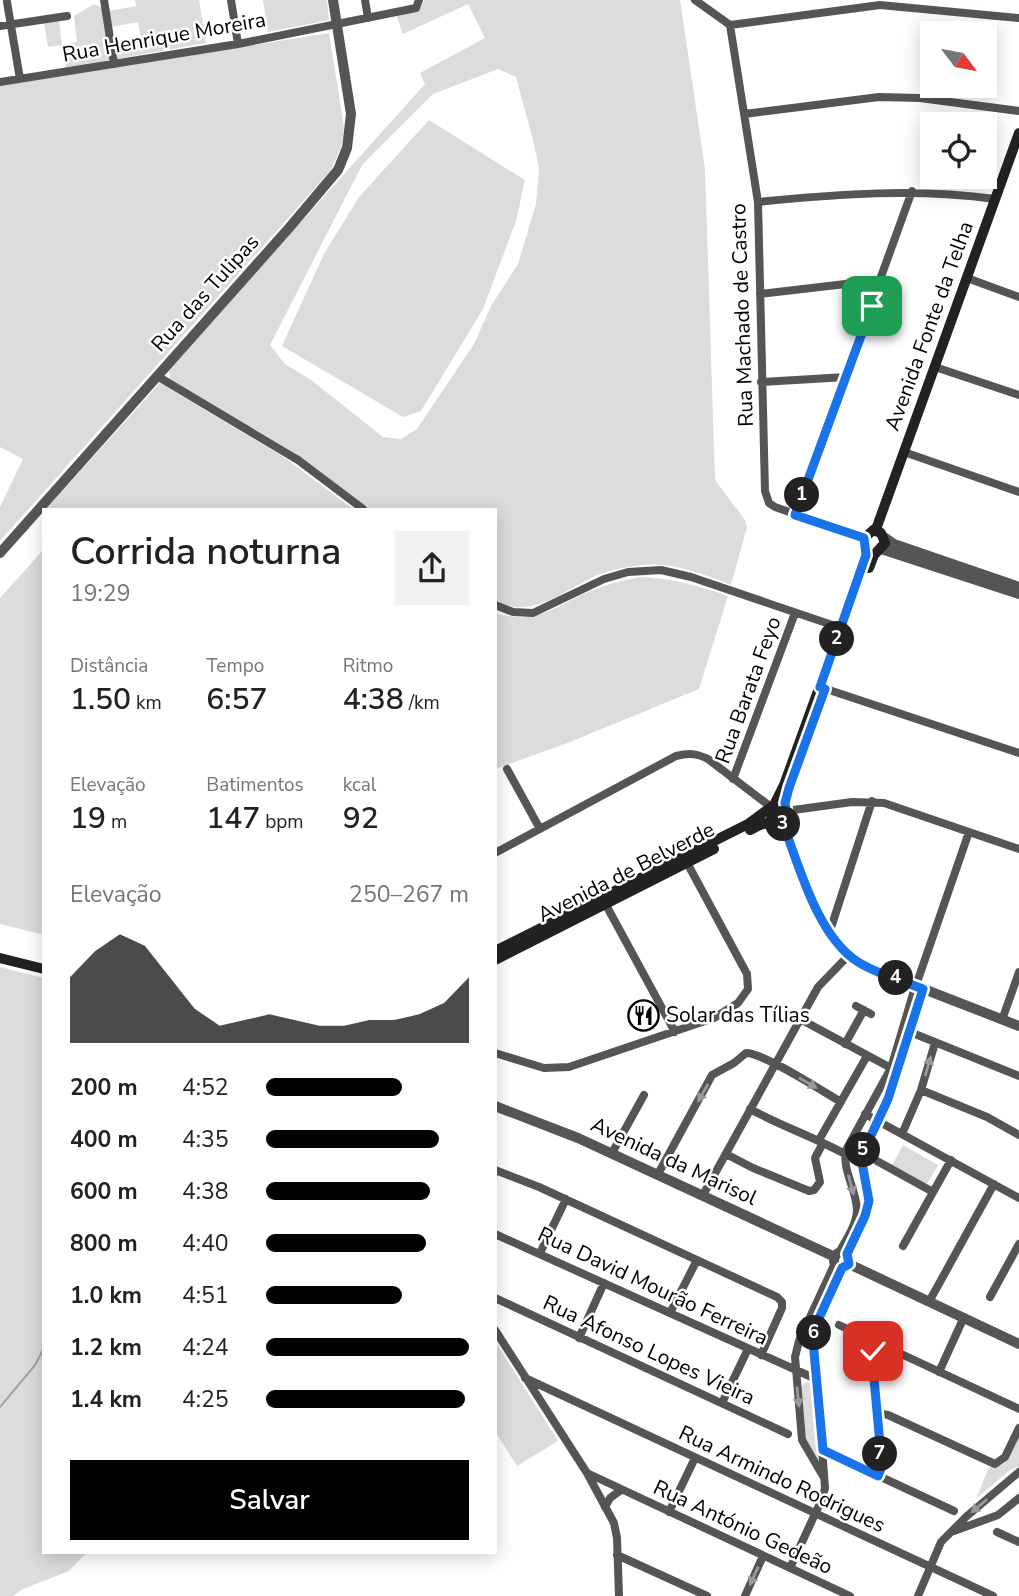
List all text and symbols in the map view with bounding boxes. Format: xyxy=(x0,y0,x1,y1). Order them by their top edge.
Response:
street label: Rua Henrique Moreira xyxy=(60,5,268,69)
north arrow xyxy=(920,21,998,98)
map controls xyxy=(920,21,997,189)
button: locate xyxy=(920,112,997,189)
street label: Rua Machado de Castro xyxy=(724,203,760,427)
street label: Avenida Fonte da Telha xyxy=(878,217,980,435)
street label: Rua das Tulipas xyxy=(145,228,265,358)
pin xyxy=(842,276,902,336)
icon: arrive xyxy=(853,287,891,325)
pin: 1 xyxy=(784,477,820,512)
text: 1 xyxy=(796,481,807,507)
text: Corrida noturna xyxy=(70,526,341,577)
button: share xyxy=(395,531,469,605)
text: 19:29 xyxy=(70,578,130,609)
street label: Rua Barata Feyo xyxy=(708,613,788,767)
pin: 2 xyxy=(820,622,854,656)
text: 2 xyxy=(831,625,842,651)
text: Distância xyxy=(70,653,148,679)
text: Tempo xyxy=(206,653,264,679)
text: Ritmo xyxy=(343,653,393,679)
text: 1.50 xyxy=(70,679,131,720)
text: 6:57 xyxy=(206,679,267,720)
text: 4:38 xyxy=(343,679,404,720)
text: km xyxy=(131,690,162,716)
text: /km xyxy=(404,690,440,716)
text: Elevação xyxy=(70,772,146,798)
text: Batimentos xyxy=(206,772,304,798)
text: kcal xyxy=(343,772,376,798)
text: 19 xyxy=(70,798,106,839)
text: 147 xyxy=(206,798,260,839)
text: 92 xyxy=(343,798,379,839)
pin: 3 xyxy=(766,806,800,842)
text: m xyxy=(106,809,127,835)
text: bpm xyxy=(260,809,304,835)
text: 3 xyxy=(777,810,788,836)
street label: Avenida de Belverde xyxy=(533,815,719,929)
text: Elevação xyxy=(70,879,162,910)
text: 250–267 m xyxy=(349,879,469,910)
pin: 4 xyxy=(878,960,914,996)
text: 4 xyxy=(890,964,901,990)
restaurant icon: Solar das Tílias xyxy=(626,998,660,1032)
place label: Solar das Tílias xyxy=(666,1001,810,1029)
one-way arrow xyxy=(924,1055,934,1076)
text: 200 m xyxy=(70,1072,138,1103)
text: 4:52 xyxy=(182,1072,229,1103)
one-way arrow xyxy=(798,1077,818,1089)
one-way arrow xyxy=(697,1083,709,1102)
street label: Avenida da Marisol xyxy=(586,1110,762,1212)
text: 400 m xyxy=(70,1124,138,1155)
text: 4:35 xyxy=(182,1124,229,1155)
pin: 5 xyxy=(846,1132,880,1168)
text: 5 xyxy=(857,1136,868,1162)
one-way arrow xyxy=(846,1175,856,1196)
text: 600 m xyxy=(70,1176,138,1207)
text: 4:38 xyxy=(182,1176,229,1207)
street label: Rua David Mourão Ferreira xyxy=(533,1220,773,1352)
text: 800 m xyxy=(70,1228,138,1259)
text: 4:40 xyxy=(182,1228,229,1259)
text: 1.0 km xyxy=(70,1280,142,1311)
text: 4:51 xyxy=(182,1280,229,1311)
street label: Rua Afonso Lopes Vieira xyxy=(538,1289,760,1411)
pin: 6 xyxy=(796,1316,832,1350)
text: 6 xyxy=(808,1319,819,1345)
pin xyxy=(843,1321,903,1381)
text: 1.2 km xyxy=(70,1332,142,1363)
text: 4:24 xyxy=(182,1332,229,1363)
icon: check xyxy=(854,1332,892,1370)
text: 1.4 km xyxy=(70,1384,142,1415)
text: 4:25 xyxy=(182,1384,229,1415)
one-way arrow xyxy=(793,1386,804,1408)
street label: Rua Armindo Rodrigues xyxy=(674,1419,890,1539)
pin: 7 xyxy=(862,1436,898,1472)
text: 7 xyxy=(874,1440,885,1466)
button: Salvar xyxy=(70,1460,469,1540)
street label: Rua António Gedeão xyxy=(649,1473,837,1581)
one-way arrow xyxy=(970,1498,987,1513)
one-way arrow xyxy=(748,1566,760,1586)

